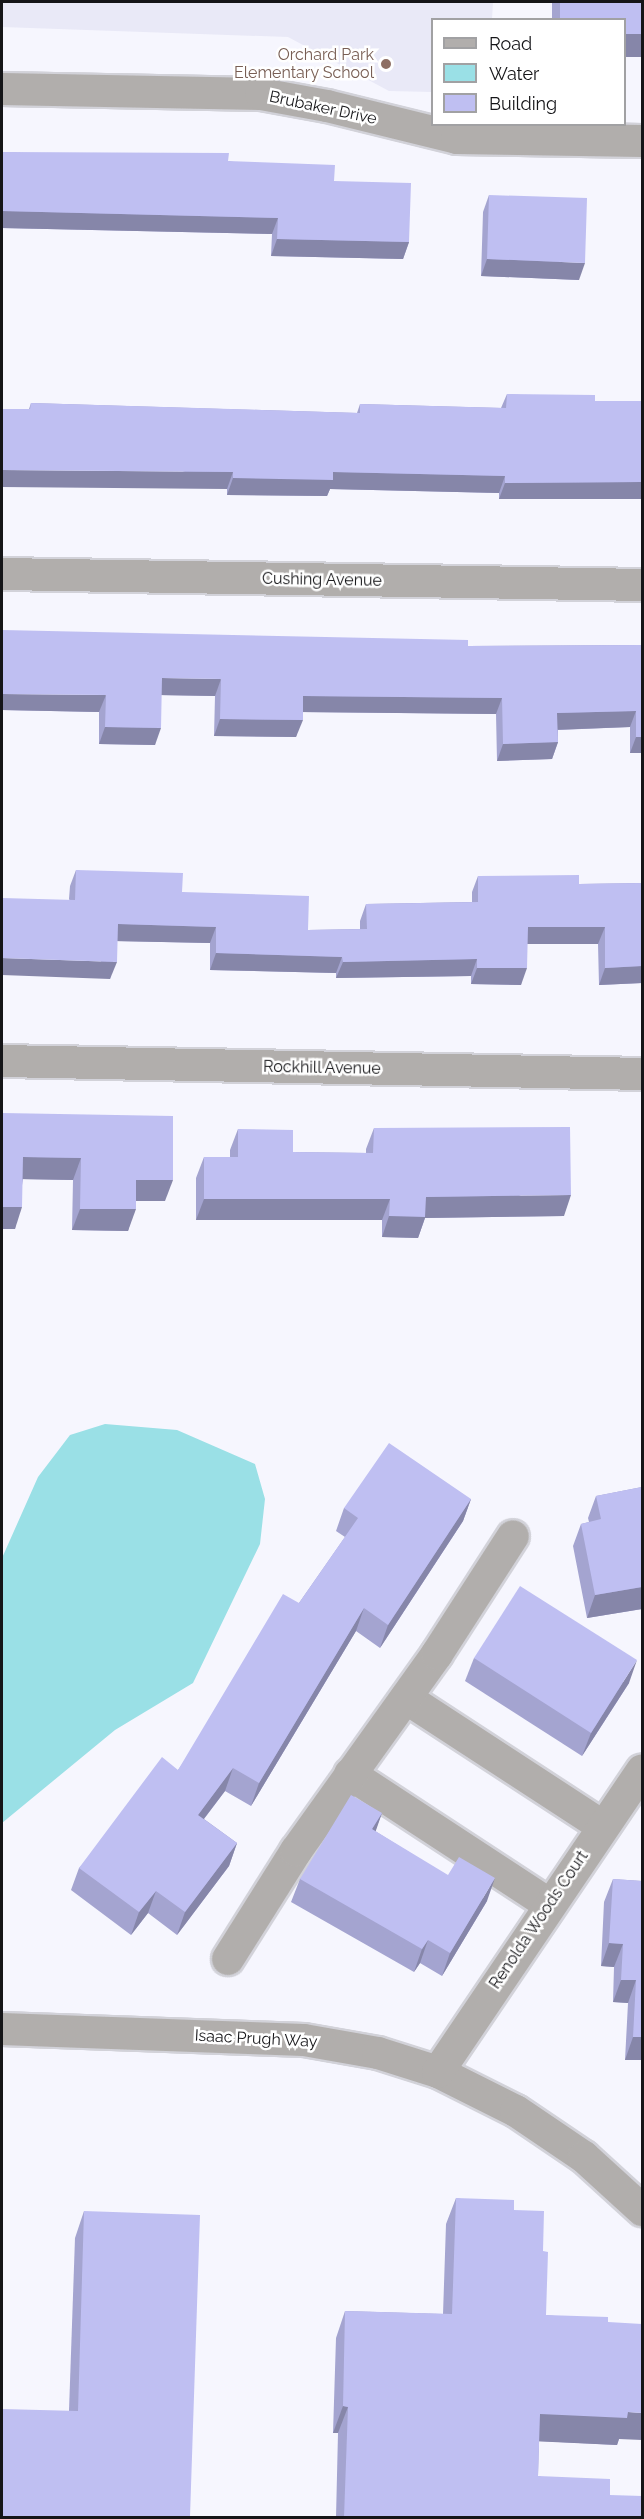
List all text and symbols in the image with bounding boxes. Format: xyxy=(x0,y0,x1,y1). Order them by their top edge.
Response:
legend xyxy=(431,18,626,126)
text: Road xyxy=(489,33,532,54)
place label: Orchard Park Elementary School xyxy=(234,45,374,83)
marker: Orchard Park Elementary School xyxy=(379,57,393,71)
text: Water xyxy=(489,63,539,84)
street label: Brubaker Drive xyxy=(267,87,379,129)
text: Building xyxy=(489,93,557,114)
street label: Cushing Avenue xyxy=(262,569,382,591)
street label: Rockhill Avenue xyxy=(262,1057,382,1079)
street label: Renolda Woods Court xyxy=(485,1847,593,1993)
street label: Isaac Prugh Way xyxy=(194,2026,318,2052)

